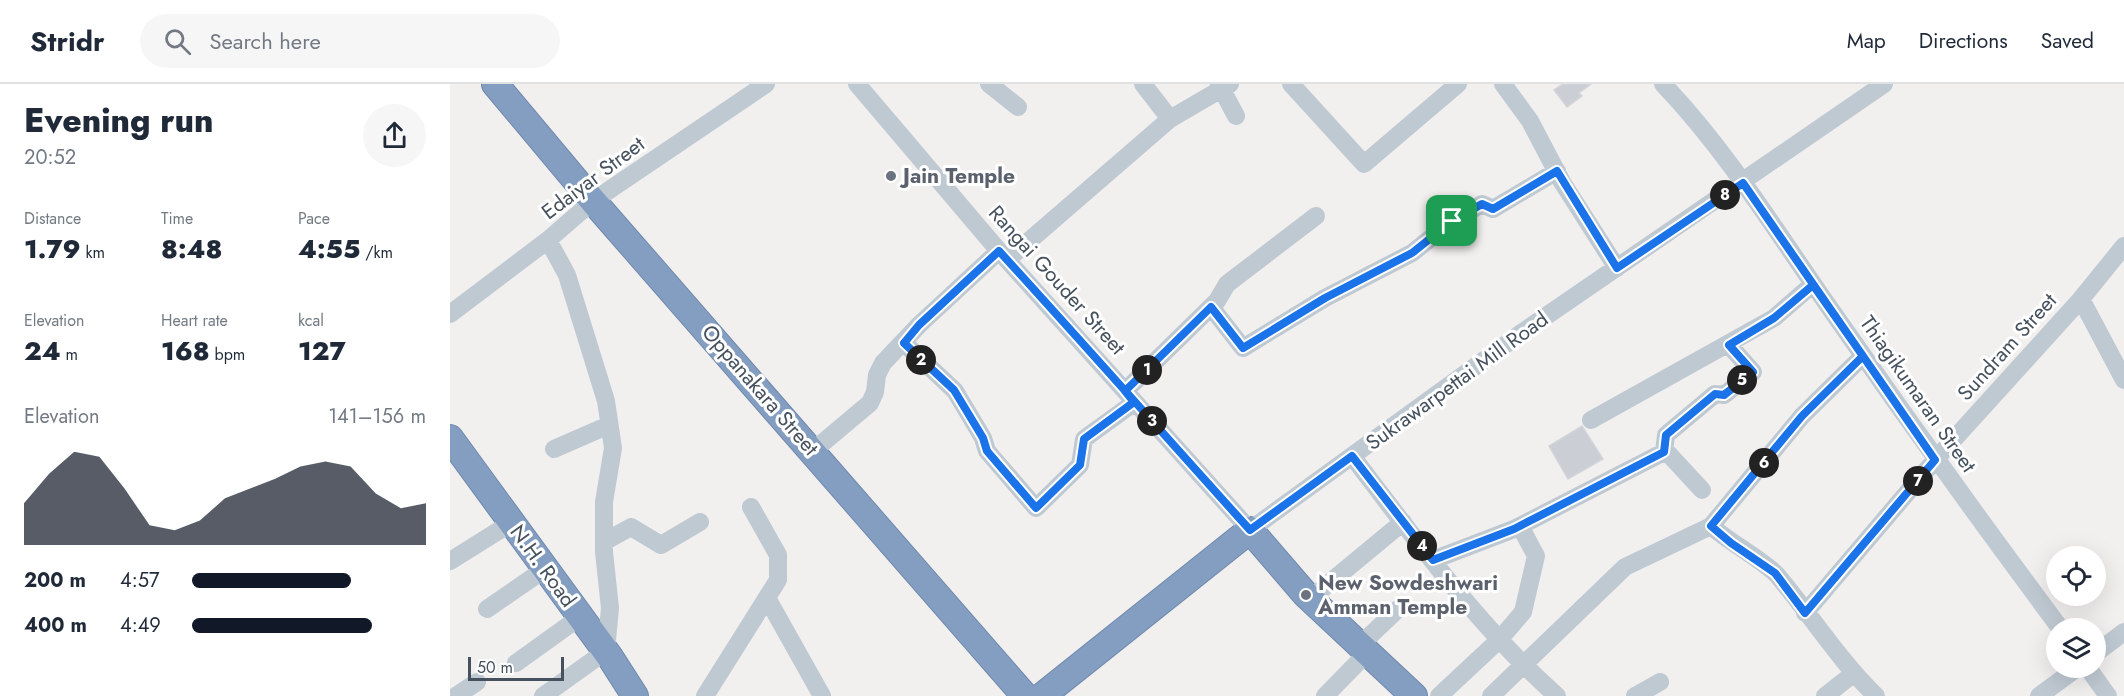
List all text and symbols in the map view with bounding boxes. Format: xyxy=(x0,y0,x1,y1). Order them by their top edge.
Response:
search box xyxy=(140,14,560,68)
text: Stridr xyxy=(30,21,104,62)
icon: search xyxy=(161,25,194,58)
text: Search here xyxy=(209,25,321,57)
text: Map xyxy=(1847,26,1886,56)
text: Directions xyxy=(1919,26,2008,56)
text: Saved xyxy=(2041,26,2094,56)
text: Evening run xyxy=(24,97,214,144)
button: share xyxy=(363,104,426,167)
street label: Edaiyar Street xyxy=(535,129,651,227)
text: 20:52 xyxy=(24,143,76,172)
place label: Jain Temple xyxy=(899,161,1015,191)
marker: Jain Temple xyxy=(884,169,898,183)
pin: 8 xyxy=(1710,180,1740,210)
text: 8 xyxy=(1720,183,1730,206)
pin xyxy=(1426,195,1477,246)
street label: Rangai Gouder Street xyxy=(982,199,1132,361)
icon: arrive xyxy=(1435,204,1468,237)
text: Distance xyxy=(24,207,81,230)
text: Time xyxy=(161,207,193,230)
text: Pace xyxy=(298,207,330,230)
text: 1.79 xyxy=(24,230,81,268)
text: 8:48 xyxy=(161,230,222,268)
text: 4:55 xyxy=(298,230,360,268)
text: km xyxy=(81,241,105,264)
text: /km xyxy=(360,241,393,264)
street label: Sundram Street xyxy=(1950,287,2064,407)
street label: Sukrawarpettai Mill Road xyxy=(1360,304,1554,458)
text: Elevation xyxy=(24,309,84,332)
text: Heart rate xyxy=(161,309,228,332)
text: kcal xyxy=(298,309,324,332)
street label: Thiagikumaran Street xyxy=(1853,310,1983,478)
street label: Oppanakara Street xyxy=(695,318,825,462)
text: 24 xyxy=(24,332,61,370)
text: 168 xyxy=(161,332,210,370)
text: 127 xyxy=(298,332,346,370)
text: m xyxy=(61,343,78,366)
text: bpm xyxy=(210,343,245,366)
pin: 2 xyxy=(906,345,936,375)
text: 2 xyxy=(916,348,926,371)
pin: 1 xyxy=(1132,355,1162,385)
text: 1 xyxy=(1143,358,1151,381)
pin: 5 xyxy=(1727,365,1757,395)
text: 5 xyxy=(1737,368,1747,391)
text: Elevation xyxy=(24,402,99,431)
text: 141–156 m xyxy=(328,402,426,431)
pin: 3 xyxy=(1137,406,1167,436)
text: 3 xyxy=(1147,409,1157,432)
pin: 6 xyxy=(1749,448,1779,478)
text: 6 xyxy=(1759,451,1769,474)
pin: 7 xyxy=(1903,466,1933,496)
text: 7 xyxy=(1913,469,1923,492)
street label: N.H. Road xyxy=(503,519,583,613)
pin: 4 xyxy=(1407,531,1437,561)
text: 4 xyxy=(1416,534,1428,557)
map controls xyxy=(2046,546,2106,678)
button: locate xyxy=(2046,546,2106,606)
text: 200 m xyxy=(24,566,86,595)
text: 4:57 xyxy=(120,566,159,595)
place label: New Sowdeshwari Amman Temple xyxy=(1317,568,1498,622)
marker: New Sowdeshwari Amman Temple xyxy=(1299,588,1313,602)
text: 400 m xyxy=(24,611,87,640)
text: 4:49 xyxy=(120,611,161,640)
button: layers xyxy=(2046,618,2106,678)
scale bar xyxy=(468,654,564,682)
text: 50 m xyxy=(477,656,513,679)

